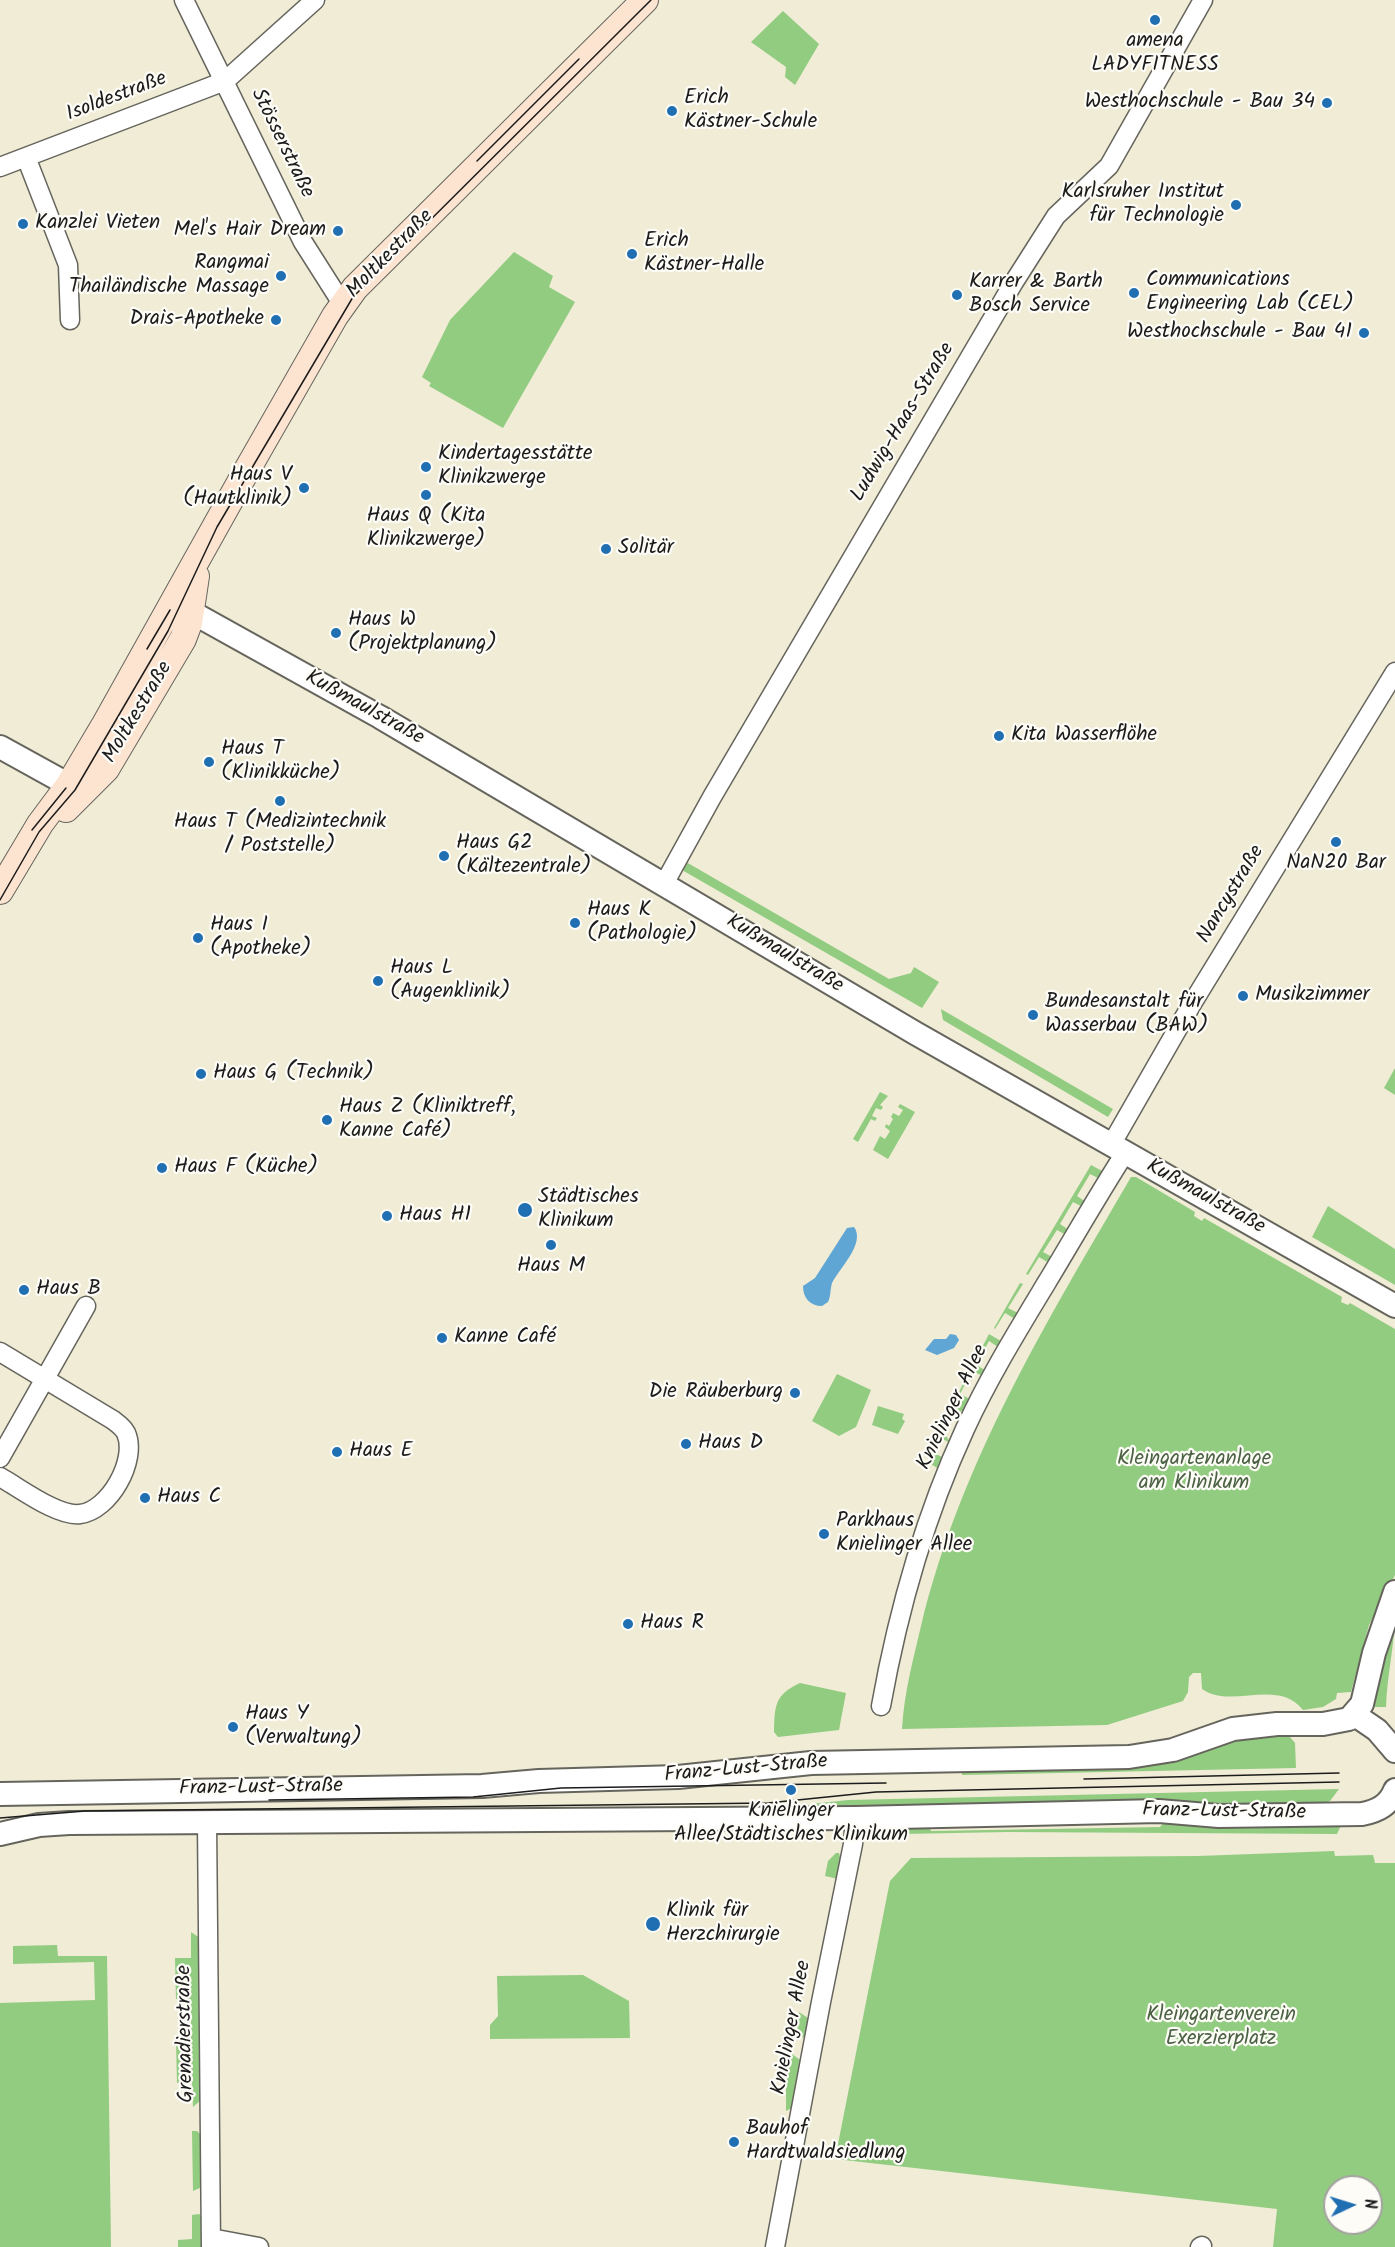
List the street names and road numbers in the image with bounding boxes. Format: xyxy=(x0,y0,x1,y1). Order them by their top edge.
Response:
street label: Isoldestraße xyxy=(63,67,171,129)
street label: Stösserstraße xyxy=(244,85,318,203)
street label: Moltkestraße xyxy=(342,205,440,305)
street label: Ludwig-Haas-Straße xyxy=(847,339,961,507)
street label: Moltkestraße xyxy=(99,658,179,768)
street label: Kußmaulstraße xyxy=(300,666,428,752)
street label: Nancystraße xyxy=(1193,841,1271,949)
street label: Kußmaulstraße xyxy=(721,910,847,1000)
street label: Kußmaulstraße xyxy=(1141,1155,1269,1241)
street label: Knielinger Allee xyxy=(913,1341,995,1475)
street label: Franz-Lust-Straße xyxy=(663,1750,829,1790)
street label: Franz-Lust-Straße xyxy=(179,1775,343,1803)
street label: Franz-Lust-Straße xyxy=(1142,1799,1306,1827)
street label: Knielinger Allee xyxy=(768,1959,818,2097)
street label: Grenadierstraße xyxy=(173,1965,201,2103)

